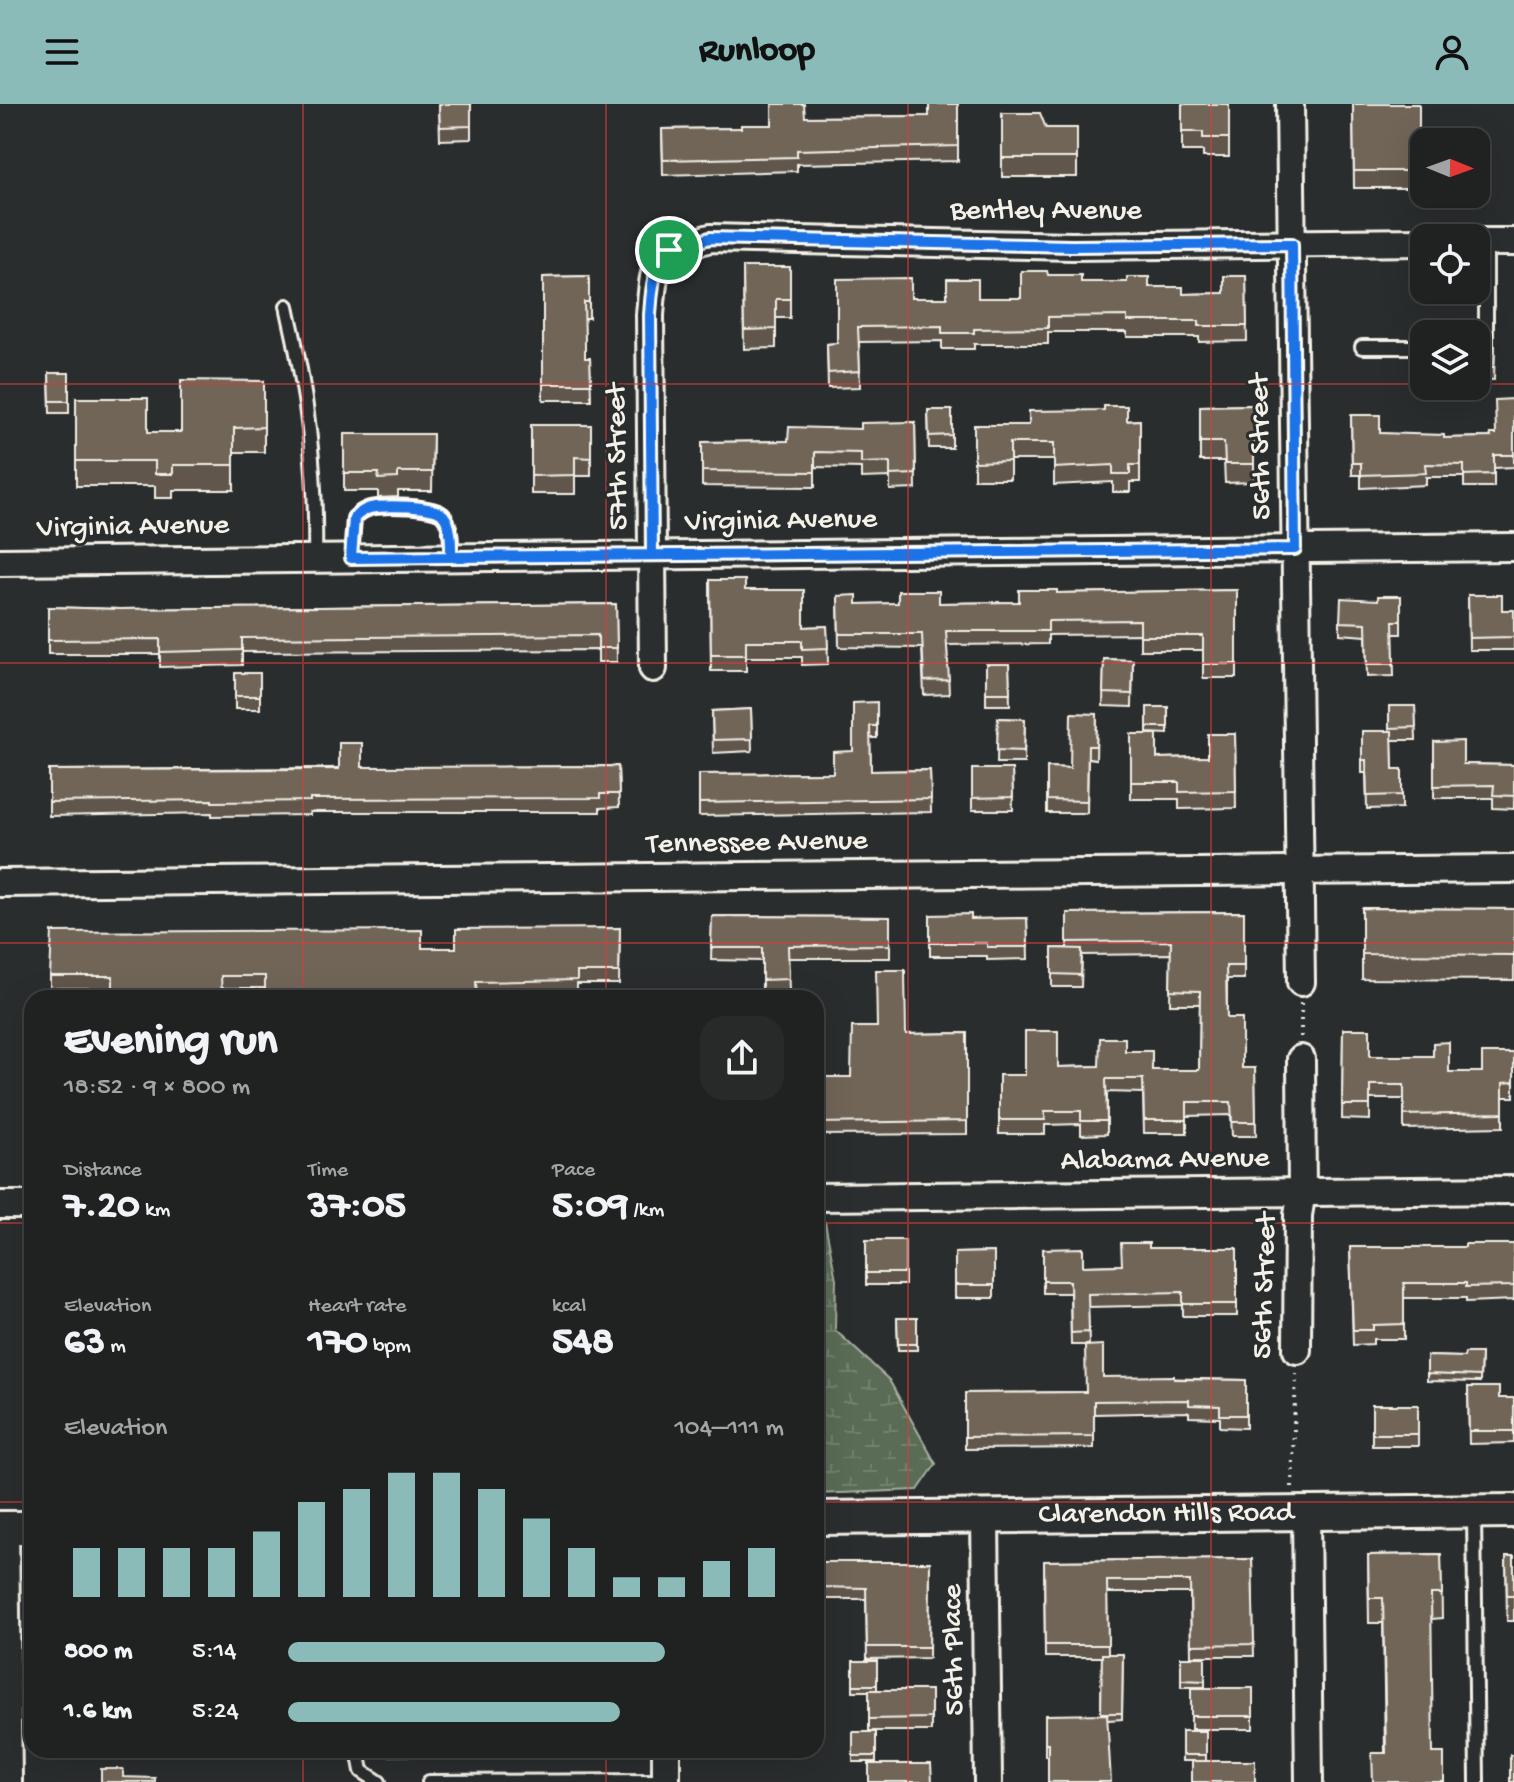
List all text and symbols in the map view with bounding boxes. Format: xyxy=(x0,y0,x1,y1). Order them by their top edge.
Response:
icon: menu xyxy=(40,30,84,74)
icon: person xyxy=(1430,30,1474,74)
text: Runloop xyxy=(699,31,815,74)
north arrow xyxy=(1410,128,1490,208)
map controls xyxy=(1410,128,1490,400)
street label: Bentley Avenue xyxy=(949,195,1142,230)
pin xyxy=(635,216,703,284)
button: locate xyxy=(1410,224,1490,304)
icon: arrive xyxy=(647,228,691,272)
button: layers xyxy=(1410,320,1490,400)
street label: 56th Street xyxy=(1243,371,1281,521)
street label: 57th Street xyxy=(600,381,638,531)
street label: Virginia Avenue xyxy=(684,503,878,541)
street label: Virginia Avenue xyxy=(36,509,230,547)
street label: Tennessee Avenue xyxy=(644,825,868,863)
button: share xyxy=(700,1016,784,1100)
text: Evening run xyxy=(64,1017,277,1069)
text: 18:52 · 9 × 800 m xyxy=(64,1073,250,1104)
street label: Alabama Avenue xyxy=(1060,1142,1270,1180)
text: Distance xyxy=(64,1158,142,1184)
text: Time xyxy=(308,1158,348,1184)
text: Pace xyxy=(552,1158,595,1184)
text: 7.20 xyxy=(64,1184,140,1231)
text: 37:05 xyxy=(308,1184,406,1231)
text: 5:09 xyxy=(552,1184,628,1231)
text: km xyxy=(140,1198,170,1224)
text: /km xyxy=(628,1198,664,1224)
street label: 56th Street xyxy=(1246,1209,1286,1360)
text: Elevation xyxy=(64,1294,151,1320)
text: Heart rate xyxy=(308,1294,406,1320)
text: kcal xyxy=(552,1294,586,1320)
text: 63 xyxy=(64,1320,105,1367)
text: 170 xyxy=(308,1320,368,1367)
text: 548 xyxy=(552,1320,614,1367)
text: m xyxy=(105,1334,126,1360)
text: bpm xyxy=(368,1334,411,1360)
text: Elevation xyxy=(64,1414,167,1445)
text: 104–111 m xyxy=(674,1414,784,1445)
street label: Clarendon Hills Road xyxy=(1038,1496,1296,1533)
street label: 56th Place xyxy=(936,1583,974,1716)
text: 800 m xyxy=(64,1637,132,1668)
text: 5:14 xyxy=(192,1637,237,1668)
text: 1.6 km xyxy=(64,1697,132,1728)
text: 5:24 xyxy=(192,1697,239,1728)

